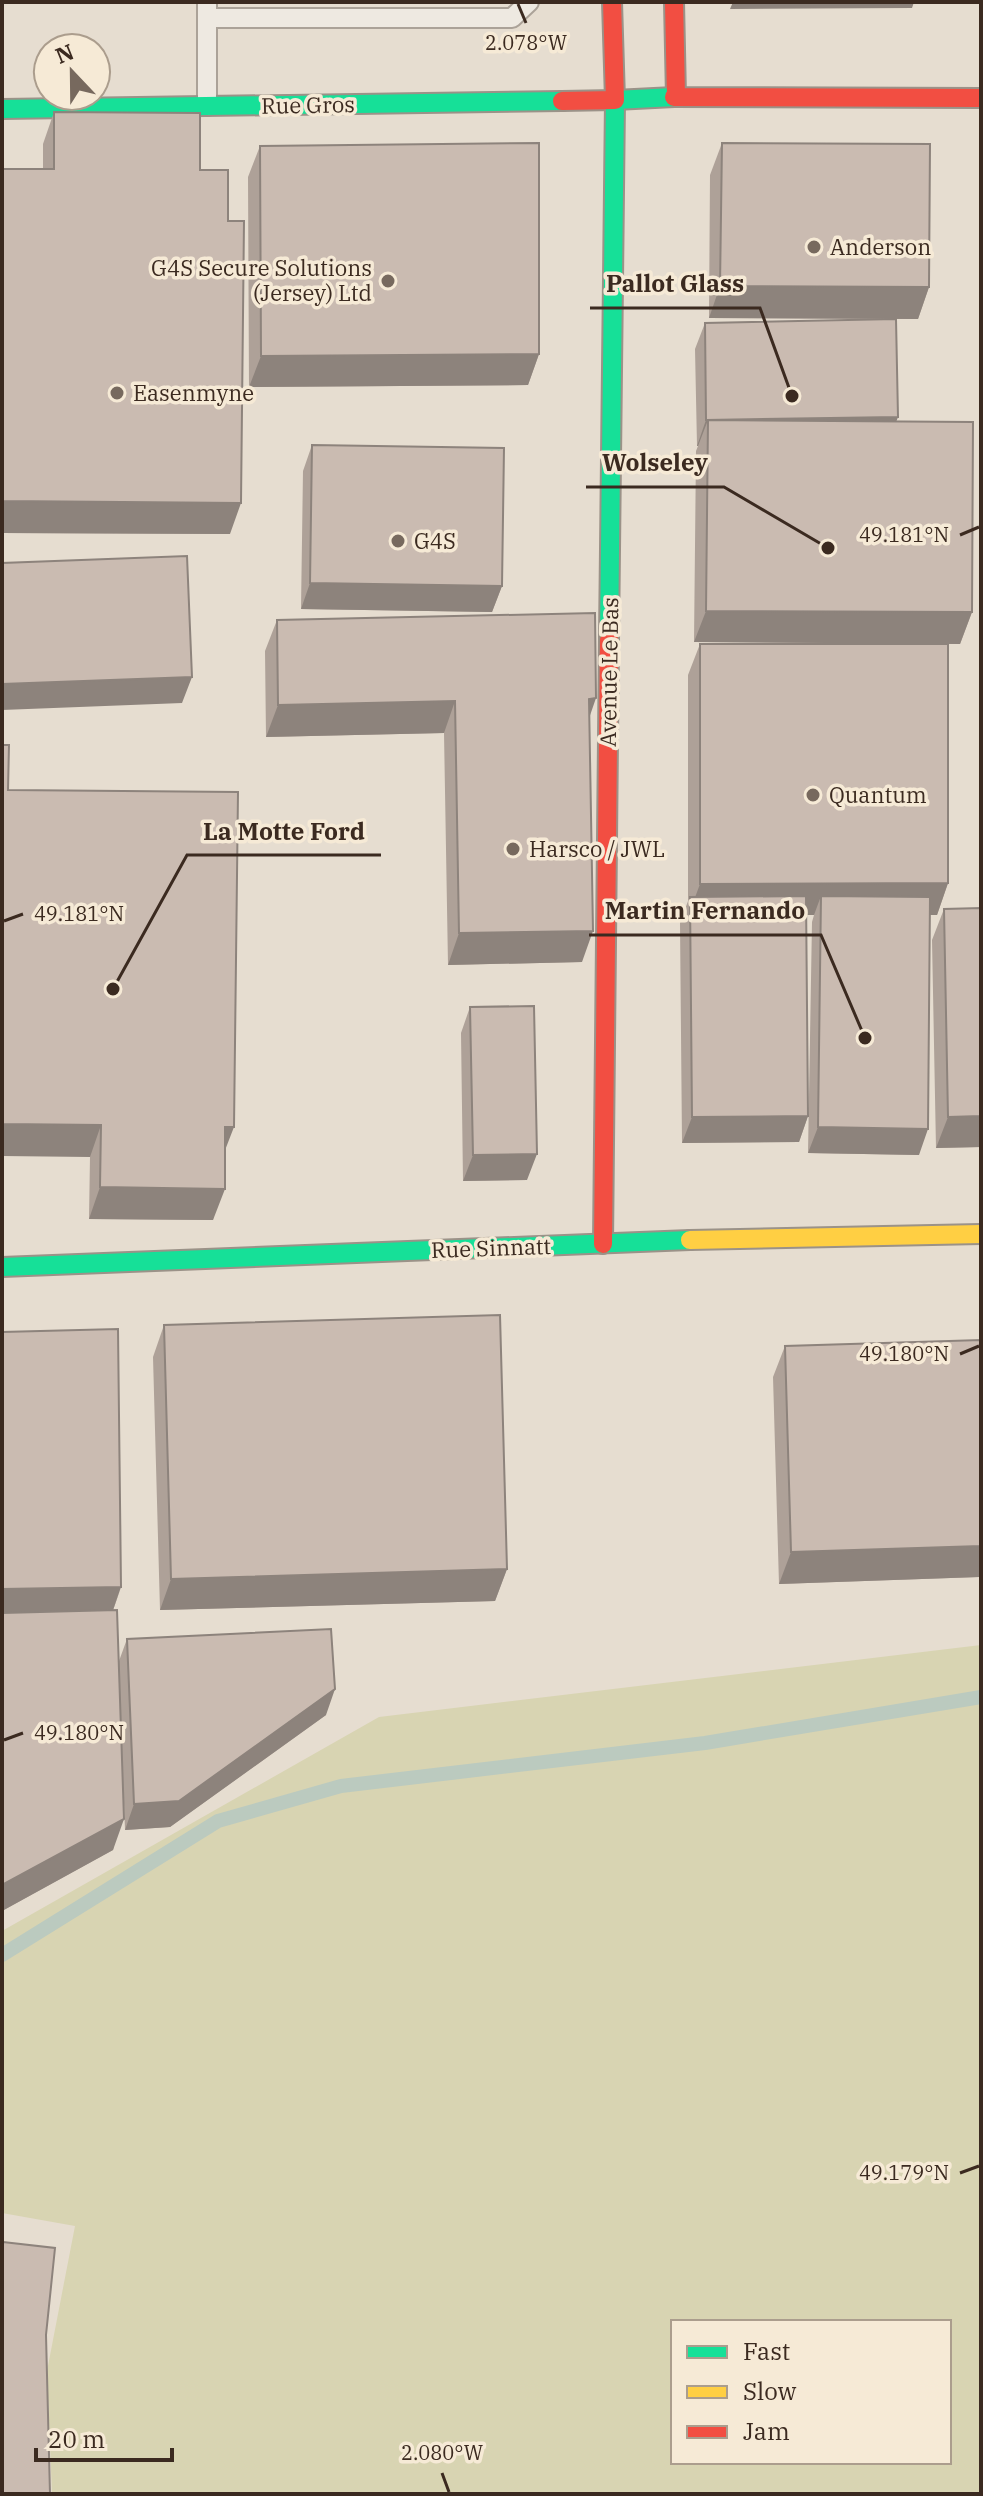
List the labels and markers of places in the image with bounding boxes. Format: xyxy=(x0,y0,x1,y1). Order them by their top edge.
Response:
place label: Anderson xyxy=(830,232,931,261)
marker: Anderson xyxy=(805,238,823,256)
place label: G4S Secure Solutions (Jersey) Ltd xyxy=(151,253,372,307)
callout: Pallot Glass xyxy=(590,260,760,308)
marker: G4S Secure Solutions (Jersey) Ltd xyxy=(379,272,397,290)
place label: Easenmyne xyxy=(133,378,254,407)
marker: Easenmyne xyxy=(108,384,126,402)
callout: Wolseley xyxy=(586,439,724,487)
place label: G4S xyxy=(414,526,456,555)
marker: G4S xyxy=(389,532,407,550)
place label: Quantum xyxy=(829,780,927,809)
marker: Quantum xyxy=(804,786,822,804)
callout: La Motte Ford xyxy=(187,807,381,855)
place label: Harsco / JWL xyxy=(529,834,665,863)
marker: Harsco / JWL xyxy=(504,840,522,858)
callout: Martin Fernando xyxy=(589,887,821,935)

